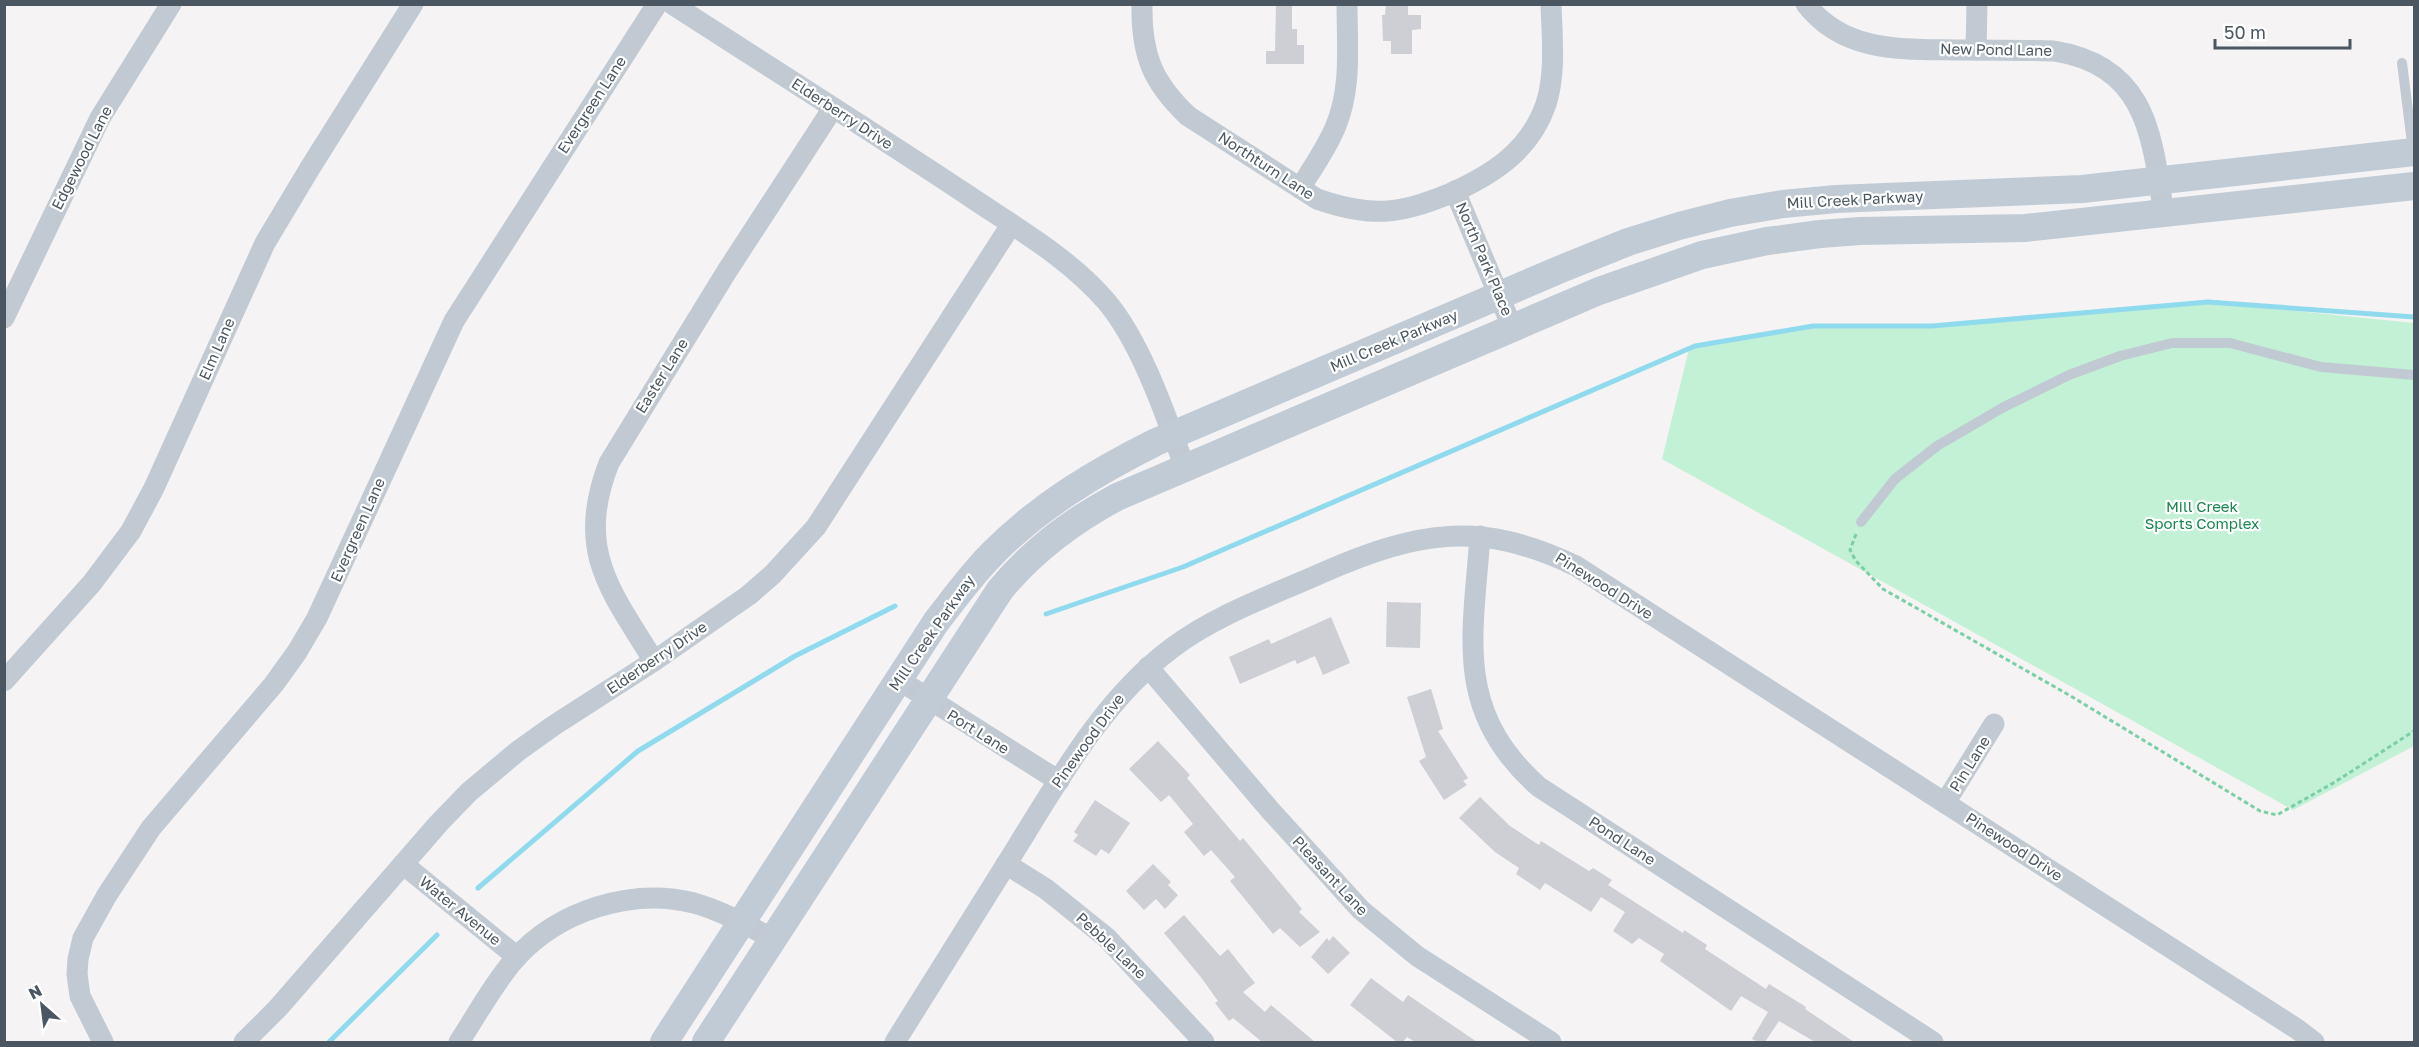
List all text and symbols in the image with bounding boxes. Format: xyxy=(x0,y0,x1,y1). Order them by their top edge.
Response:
scale bar xyxy=(2215,12,2350,50)
text: 50 m xyxy=(2224,21,2266,43)
street label: New Pond Lane xyxy=(1940,39,2052,59)
street label: Evergreen Lane xyxy=(553,52,629,156)
street label: Elderberry Drive xyxy=(789,74,897,153)
street label: Edgewood Lane xyxy=(47,102,115,212)
street label: Northturn Lane xyxy=(1215,127,1318,203)
street label: Mill Creek Parkway xyxy=(1786,186,1924,212)
street label: North Park Place xyxy=(1453,199,1517,318)
street label: Mill Creek Parkway xyxy=(1327,305,1461,375)
street label: Elm Lane xyxy=(194,314,238,382)
street label: Easter Lane xyxy=(631,334,691,416)
street label: Evergreen Lane xyxy=(326,475,388,584)
park label: Mill Creek Sports Complex xyxy=(2145,497,2259,532)
street label: Pinewood Drive xyxy=(1552,548,1657,623)
street label: Mill Creek Parkway xyxy=(885,571,978,694)
street label: Elderberry Drive xyxy=(603,617,710,697)
street label: Pinewood Drive xyxy=(1047,690,1127,791)
street label: Port Lane xyxy=(944,705,1013,757)
street label: Pin Lane xyxy=(1945,732,1993,794)
street label: Pinewood Drive xyxy=(1963,808,2067,884)
street label: Pond Lane xyxy=(1586,812,1660,869)
street label: Pleasant Lane xyxy=(1289,832,1372,919)
street label: Water Avenue xyxy=(416,872,505,949)
street label: Pebble Lane xyxy=(1073,908,1151,982)
north arrow xyxy=(12,975,72,1035)
text: N xyxy=(25,980,45,1003)

